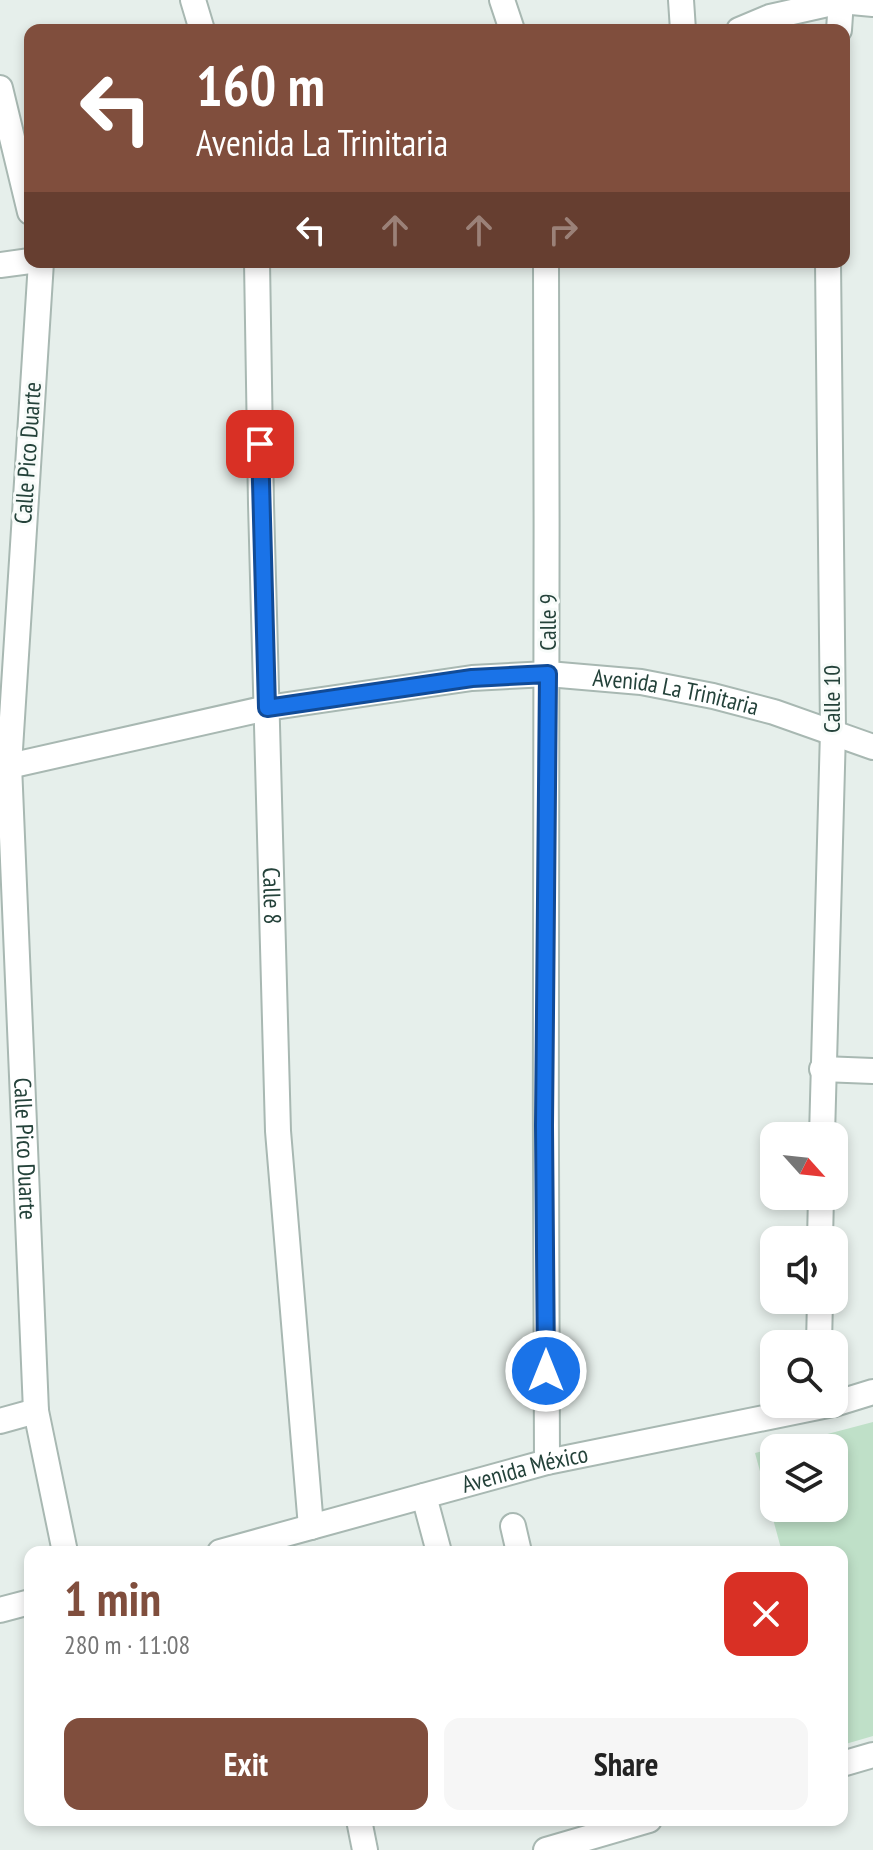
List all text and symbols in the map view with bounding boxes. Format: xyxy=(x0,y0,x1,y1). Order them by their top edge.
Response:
text: 160 m xyxy=(196,49,325,121)
icon: left xyxy=(64,56,168,160)
text: Avenida La Trinitaria xyxy=(196,119,448,166)
icon: left xyxy=(289,208,333,252)
icon: ahead xyxy=(373,208,417,252)
icon: ahead xyxy=(457,208,501,252)
icon: right xyxy=(541,208,585,252)
street label: Calle Pico Duarte xyxy=(7,381,48,525)
pin xyxy=(226,410,294,478)
icon: arrive xyxy=(238,422,282,466)
street label: Calle 9 xyxy=(532,593,563,651)
street label: Avenida La Trinitaria xyxy=(591,662,762,722)
street label: Calle 10 xyxy=(816,665,847,733)
street label: Calle 8 xyxy=(256,867,288,925)
street label: Calle Pico Duarte xyxy=(7,1077,44,1220)
north arrow xyxy=(760,1122,848,1210)
map controls xyxy=(760,1122,848,1522)
button: sound xyxy=(760,1226,848,1314)
position arrow xyxy=(504,1329,588,1413)
button: search xyxy=(760,1330,848,1418)
button: layers xyxy=(760,1434,848,1522)
street label: Avenida México xyxy=(458,1438,591,1500)
text: 1 min xyxy=(64,1567,161,1629)
button: close xyxy=(724,1572,808,1656)
text: 280 m · 11:08 xyxy=(64,1628,190,1661)
button: Exit xyxy=(64,1718,428,1810)
button: Share xyxy=(444,1718,808,1810)

